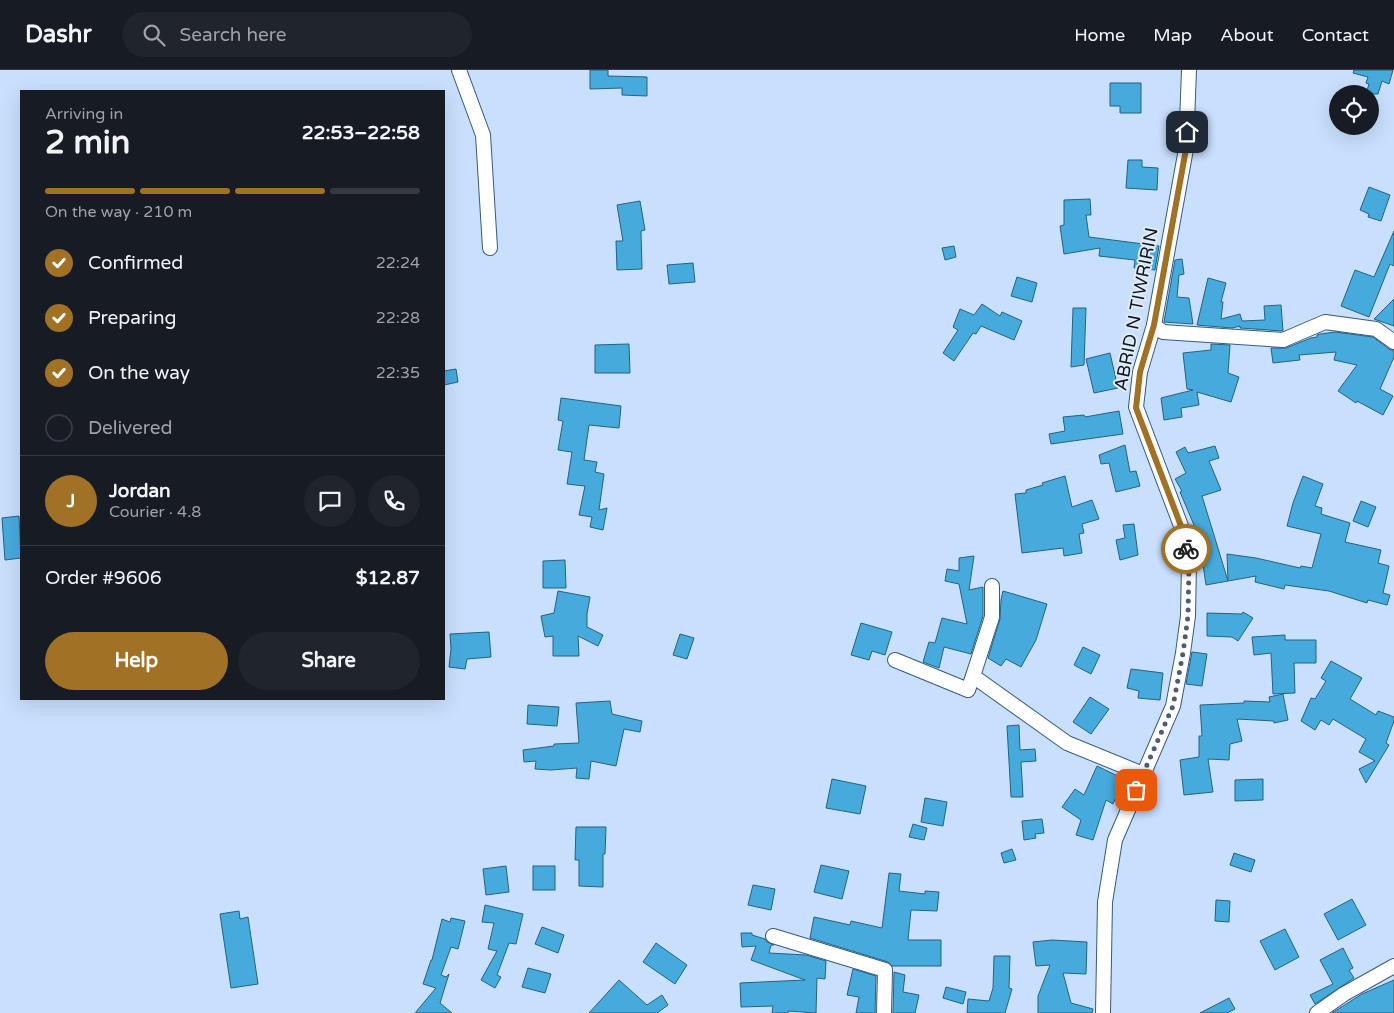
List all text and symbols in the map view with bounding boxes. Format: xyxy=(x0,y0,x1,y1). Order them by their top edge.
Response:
search box xyxy=(122,12,472,57)
text: Dashr xyxy=(25,20,92,49)
icon: search xyxy=(140,21,168,49)
text: Search here xyxy=(180,24,286,46)
text: Home xyxy=(1074,24,1125,46)
text: Map xyxy=(1153,24,1192,46)
text: About xyxy=(1220,24,1274,46)
text: Contact xyxy=(1302,24,1369,46)
map controls xyxy=(1329,85,1379,135)
button: locate xyxy=(1329,85,1379,135)
text: Arriving in xyxy=(45,104,123,124)
pin xyxy=(1166,111,1208,153)
icon: home xyxy=(1173,118,1201,146)
text: 22:53–22:58 xyxy=(302,122,420,144)
text: 2 min xyxy=(45,124,130,162)
text: On the way · 210 m xyxy=(45,202,192,222)
street label: ABRID N TIWRIRIN xyxy=(1109,226,1163,392)
icon: check xyxy=(45,249,73,277)
text: Confirmed xyxy=(88,252,183,274)
text: 22:24 xyxy=(376,253,420,273)
icon: check xyxy=(45,304,73,332)
text: Preparing xyxy=(88,307,177,329)
text: 22:28 xyxy=(376,308,420,328)
icon: check xyxy=(45,359,73,387)
text: On the way xyxy=(88,362,190,384)
text: 22:35 xyxy=(376,363,420,383)
text: Delivered xyxy=(88,417,173,439)
button: chat xyxy=(304,475,356,527)
button: phone xyxy=(368,475,420,527)
text: Jordan xyxy=(109,480,171,502)
text: J xyxy=(67,490,75,512)
text: Courier · 4.8 xyxy=(109,502,201,522)
courier xyxy=(1161,524,1211,574)
icon: bike xyxy=(1172,535,1200,563)
text: Order #9606 xyxy=(45,567,162,589)
text: $12.87 xyxy=(356,567,420,589)
button: Help xyxy=(45,632,228,690)
button: Share xyxy=(238,632,420,690)
pin xyxy=(1115,769,1157,811)
icon: bag xyxy=(1122,776,1150,804)

